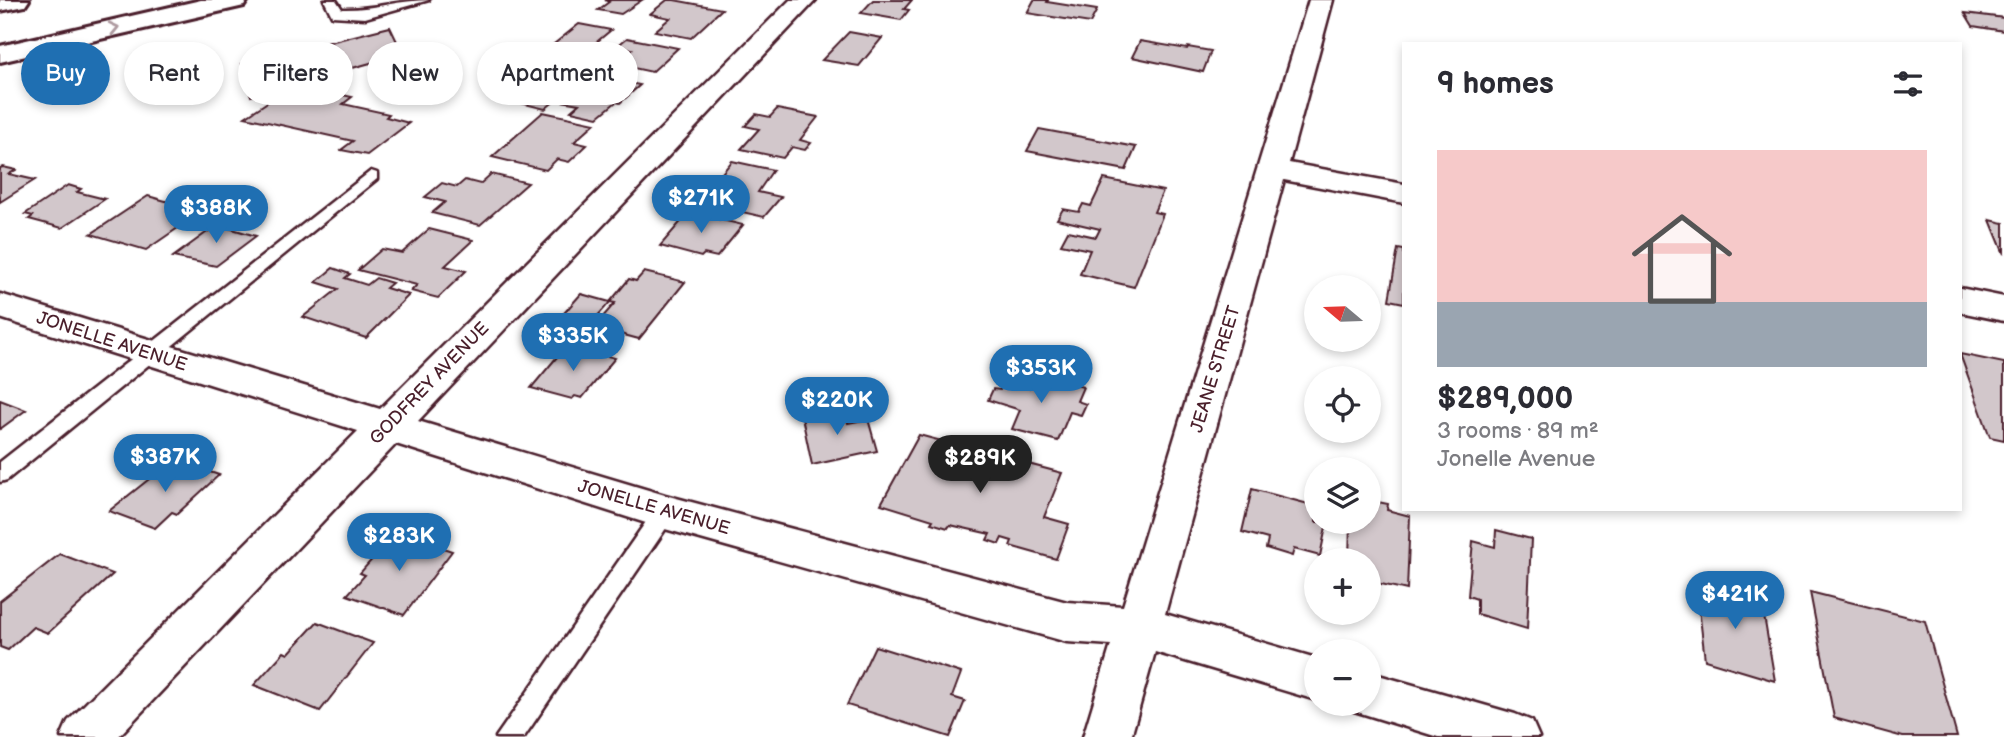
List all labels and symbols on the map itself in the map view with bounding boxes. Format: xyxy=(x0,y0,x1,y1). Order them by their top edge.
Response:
one-way arrow xyxy=(108,22,120,36)
pin: $271K xyxy=(652,176,750,235)
pin: $388K xyxy=(167,186,265,245)
north arrow xyxy=(1304,275,1381,352)
street label: JEANE STREET xyxy=(1186,303,1245,435)
street label: JONELLE AVENUE xyxy=(34,307,190,376)
pin: $335K xyxy=(524,314,622,373)
street label: GODFREY AVENUE xyxy=(365,318,493,449)
pin: $353K xyxy=(992,346,1090,405)
pin: $220K xyxy=(788,378,886,437)
pin: $387K xyxy=(116,434,214,494)
pin: $289K xyxy=(931,435,1029,495)
street label: JONELLE AVENUE xyxy=(575,476,732,539)
pin: $283K xyxy=(350,514,448,573)
pin: $421K xyxy=(1686,572,1784,631)

